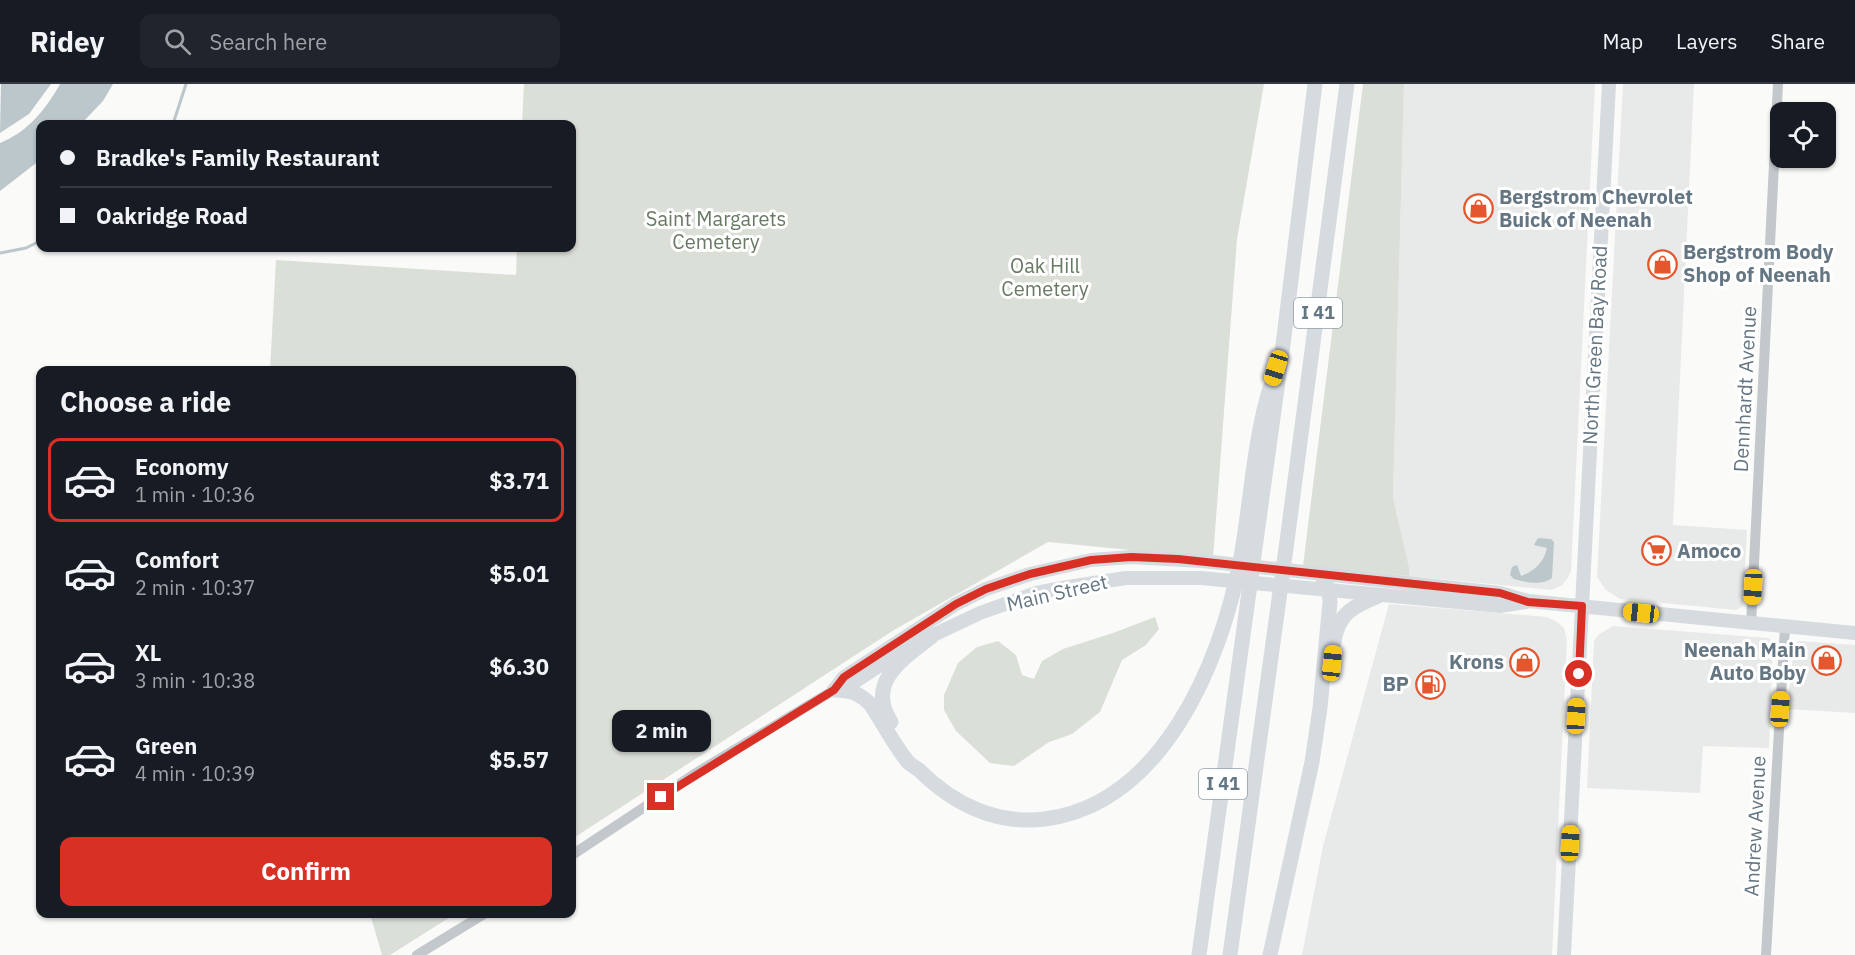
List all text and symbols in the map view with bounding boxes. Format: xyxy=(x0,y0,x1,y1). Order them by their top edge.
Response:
search box xyxy=(140,14,560,68)
text: Ridey xyxy=(30,23,104,60)
icon: search xyxy=(161,25,194,58)
text: Search here xyxy=(209,27,327,56)
text: Map xyxy=(1603,27,1643,55)
text: Layers xyxy=(1676,27,1738,55)
text: Share xyxy=(1771,27,1825,55)
map controls xyxy=(1770,102,1836,168)
button: locate xyxy=(1770,102,1836,168)
text: Bradke's Family Restaurant xyxy=(96,143,380,172)
place label: Bergstrom Chevrolet Buick of Neenah xyxy=(1499,183,1693,233)
shop icon: Bergstrom Chevrolet Buick of Neenah xyxy=(1462,193,1494,225)
text: Oakridge Road xyxy=(96,201,248,230)
park label: Saint Margarets Cemetery xyxy=(646,205,786,255)
place label: Bergstrom Body Shop of Neenah xyxy=(1683,238,1834,288)
street label: North Green Bay Road xyxy=(1576,245,1613,445)
shop icon: Bergstrom Body Shop of Neenah xyxy=(1646,248,1678,280)
park label: Oak Hill Cemetery xyxy=(1001,252,1089,302)
road number: I 41 xyxy=(1294,298,1342,328)
street label: Dennhardt Avenue xyxy=(1727,305,1762,473)
car xyxy=(1262,348,1290,388)
text: Choose a ride xyxy=(60,384,231,419)
text: Economy xyxy=(135,452,229,481)
icon: car xyxy=(63,453,117,507)
text: $3.71 xyxy=(489,466,549,495)
text: 1 min · 10:36 xyxy=(135,481,255,508)
supermarket icon: Amoco xyxy=(1640,535,1672,567)
place label: Amoco xyxy=(1677,537,1741,564)
text: Comfort xyxy=(135,545,219,574)
icon: car xyxy=(63,546,117,600)
text: $5.01 xyxy=(489,559,549,588)
street label: Main Street xyxy=(1004,568,1110,617)
car xyxy=(1743,569,1763,605)
text: 2 min · 10:37 xyxy=(135,574,255,601)
car xyxy=(1622,602,1660,624)
place label: Neenah Main Auto Boby xyxy=(1684,636,1806,686)
text: XL xyxy=(135,638,161,667)
icon: car xyxy=(63,639,117,693)
car xyxy=(1321,644,1343,682)
shop icon: Neenah Main Auto Boby xyxy=(1811,645,1843,677)
shop icon: Krons xyxy=(1509,646,1541,678)
place label: Krons xyxy=(1449,648,1504,675)
text: $6.30 xyxy=(489,652,549,681)
route start xyxy=(1565,660,1592,687)
text: 3 min · 10:38 xyxy=(135,667,255,694)
fuel station icon: BP xyxy=(1414,668,1446,700)
place label: BP xyxy=(1383,670,1409,697)
car xyxy=(1770,690,1790,728)
car xyxy=(1566,698,1586,734)
callout: 2 min xyxy=(612,710,710,752)
text: 2 min xyxy=(635,717,688,744)
text: Green xyxy=(135,731,197,760)
icon: car xyxy=(63,732,117,786)
text: $5.57 xyxy=(489,745,549,774)
street label: Andrew Avenue xyxy=(1737,755,1772,897)
text: 4 min · 10:39 xyxy=(135,760,255,787)
road number: I 41 xyxy=(1199,769,1247,799)
route end xyxy=(647,783,674,810)
car xyxy=(1560,825,1580,861)
button: Confirm xyxy=(60,837,552,906)

